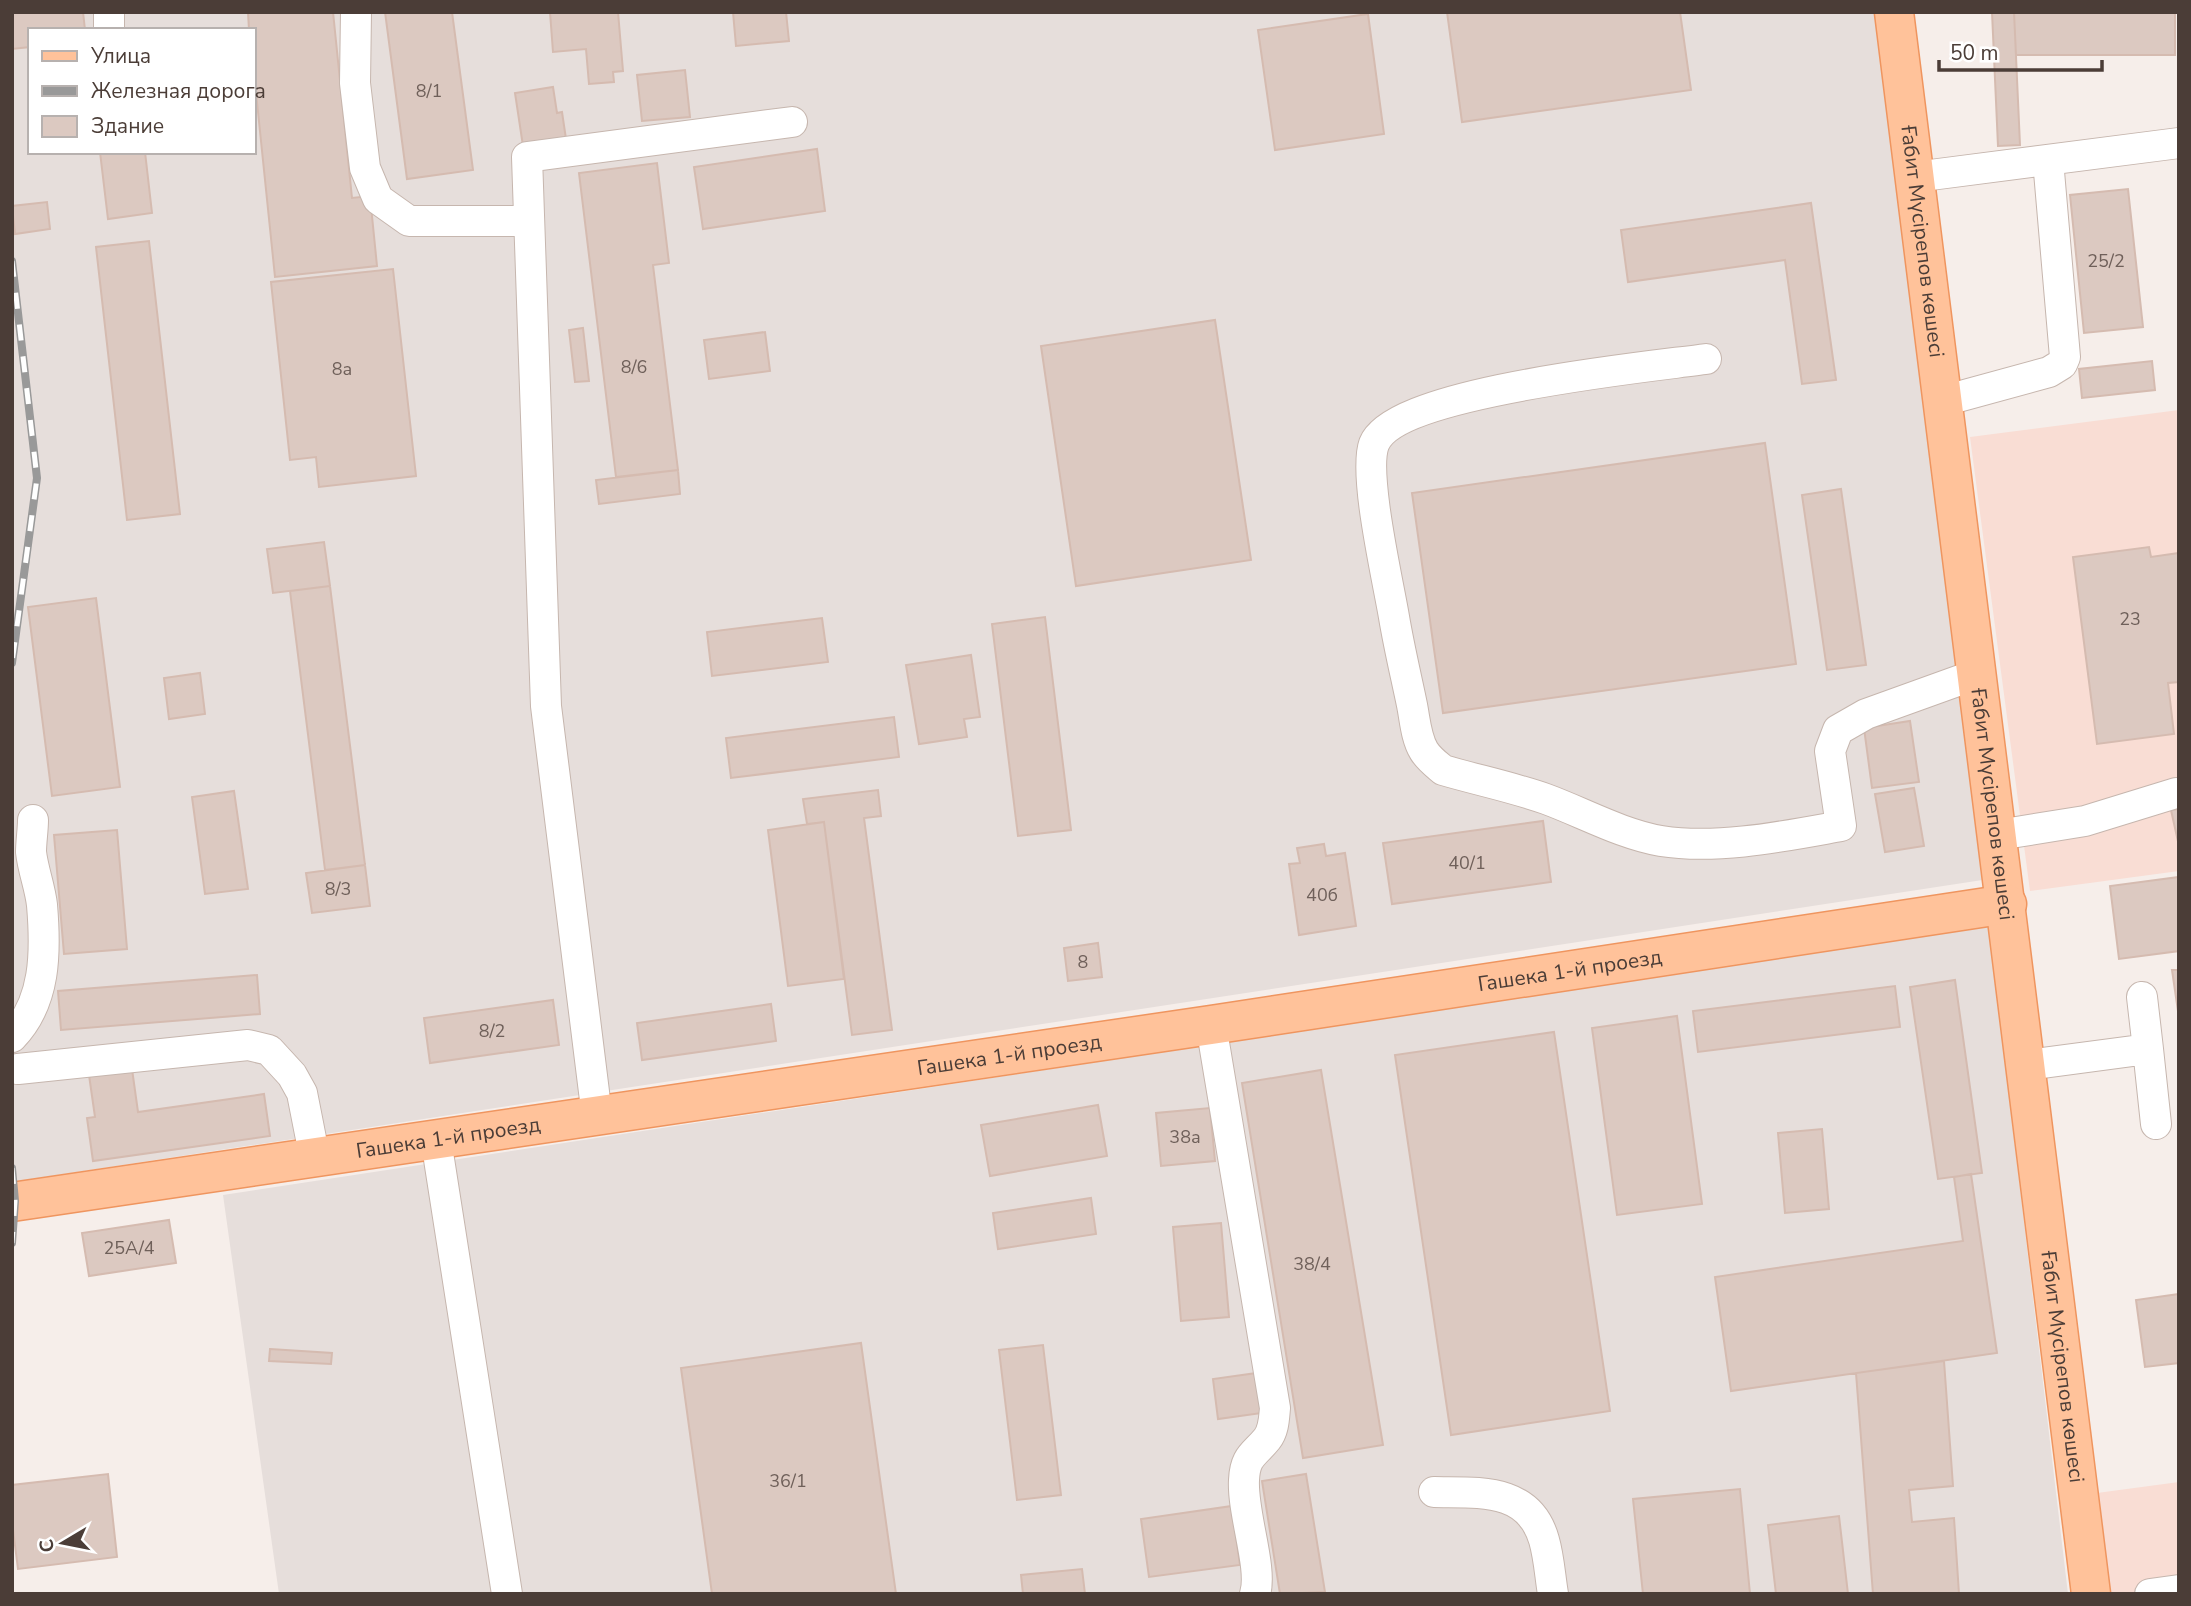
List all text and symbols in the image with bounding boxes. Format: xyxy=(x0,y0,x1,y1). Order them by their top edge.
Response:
legend xyxy=(28,28,256,154)
scale bar xyxy=(1939,28,2102,72)
text: 50 m xyxy=(1950,39,1999,67)
text: Улица xyxy=(90,42,151,70)
text: Железная дорога xyxy=(91,77,266,105)
house number: 8/1 xyxy=(416,79,442,103)
text: Здание xyxy=(91,112,164,140)
street label: Ғабит Мүсірепов көшесі xyxy=(1894,123,1951,359)
house number: 25/2 xyxy=(2087,249,2125,273)
house number: 8/6 xyxy=(621,355,647,379)
house number: 8а xyxy=(332,357,352,381)
house number: 23 xyxy=(2119,607,2141,631)
street label: Ғабит Мүсірепов көшесі xyxy=(1964,686,2021,922)
house number: 40/1 xyxy=(1448,851,1486,875)
house number: 8/3 xyxy=(325,877,351,901)
house number: 40б xyxy=(1306,883,1338,907)
street label: Гашека 1-й проезд xyxy=(1476,943,1664,998)
house number: 8 xyxy=(1078,950,1088,974)
house number: 8/2 xyxy=(479,1019,505,1043)
street label: Гашека 1-й проезд xyxy=(915,1027,1103,1082)
street label: Гашека 1-й проезд xyxy=(354,1110,542,1165)
house number: 38а xyxy=(1169,1125,1201,1149)
house number: 25А/4 xyxy=(103,1236,155,1260)
street label: Ғабит Мүсірепов көшесі xyxy=(2034,1249,2091,1485)
house number: 38/4 xyxy=(1293,1252,1331,1276)
house number: 36/1 xyxy=(769,1469,807,1493)
north arrow xyxy=(28,1508,98,1578)
text: С xyxy=(33,1537,61,1554)

